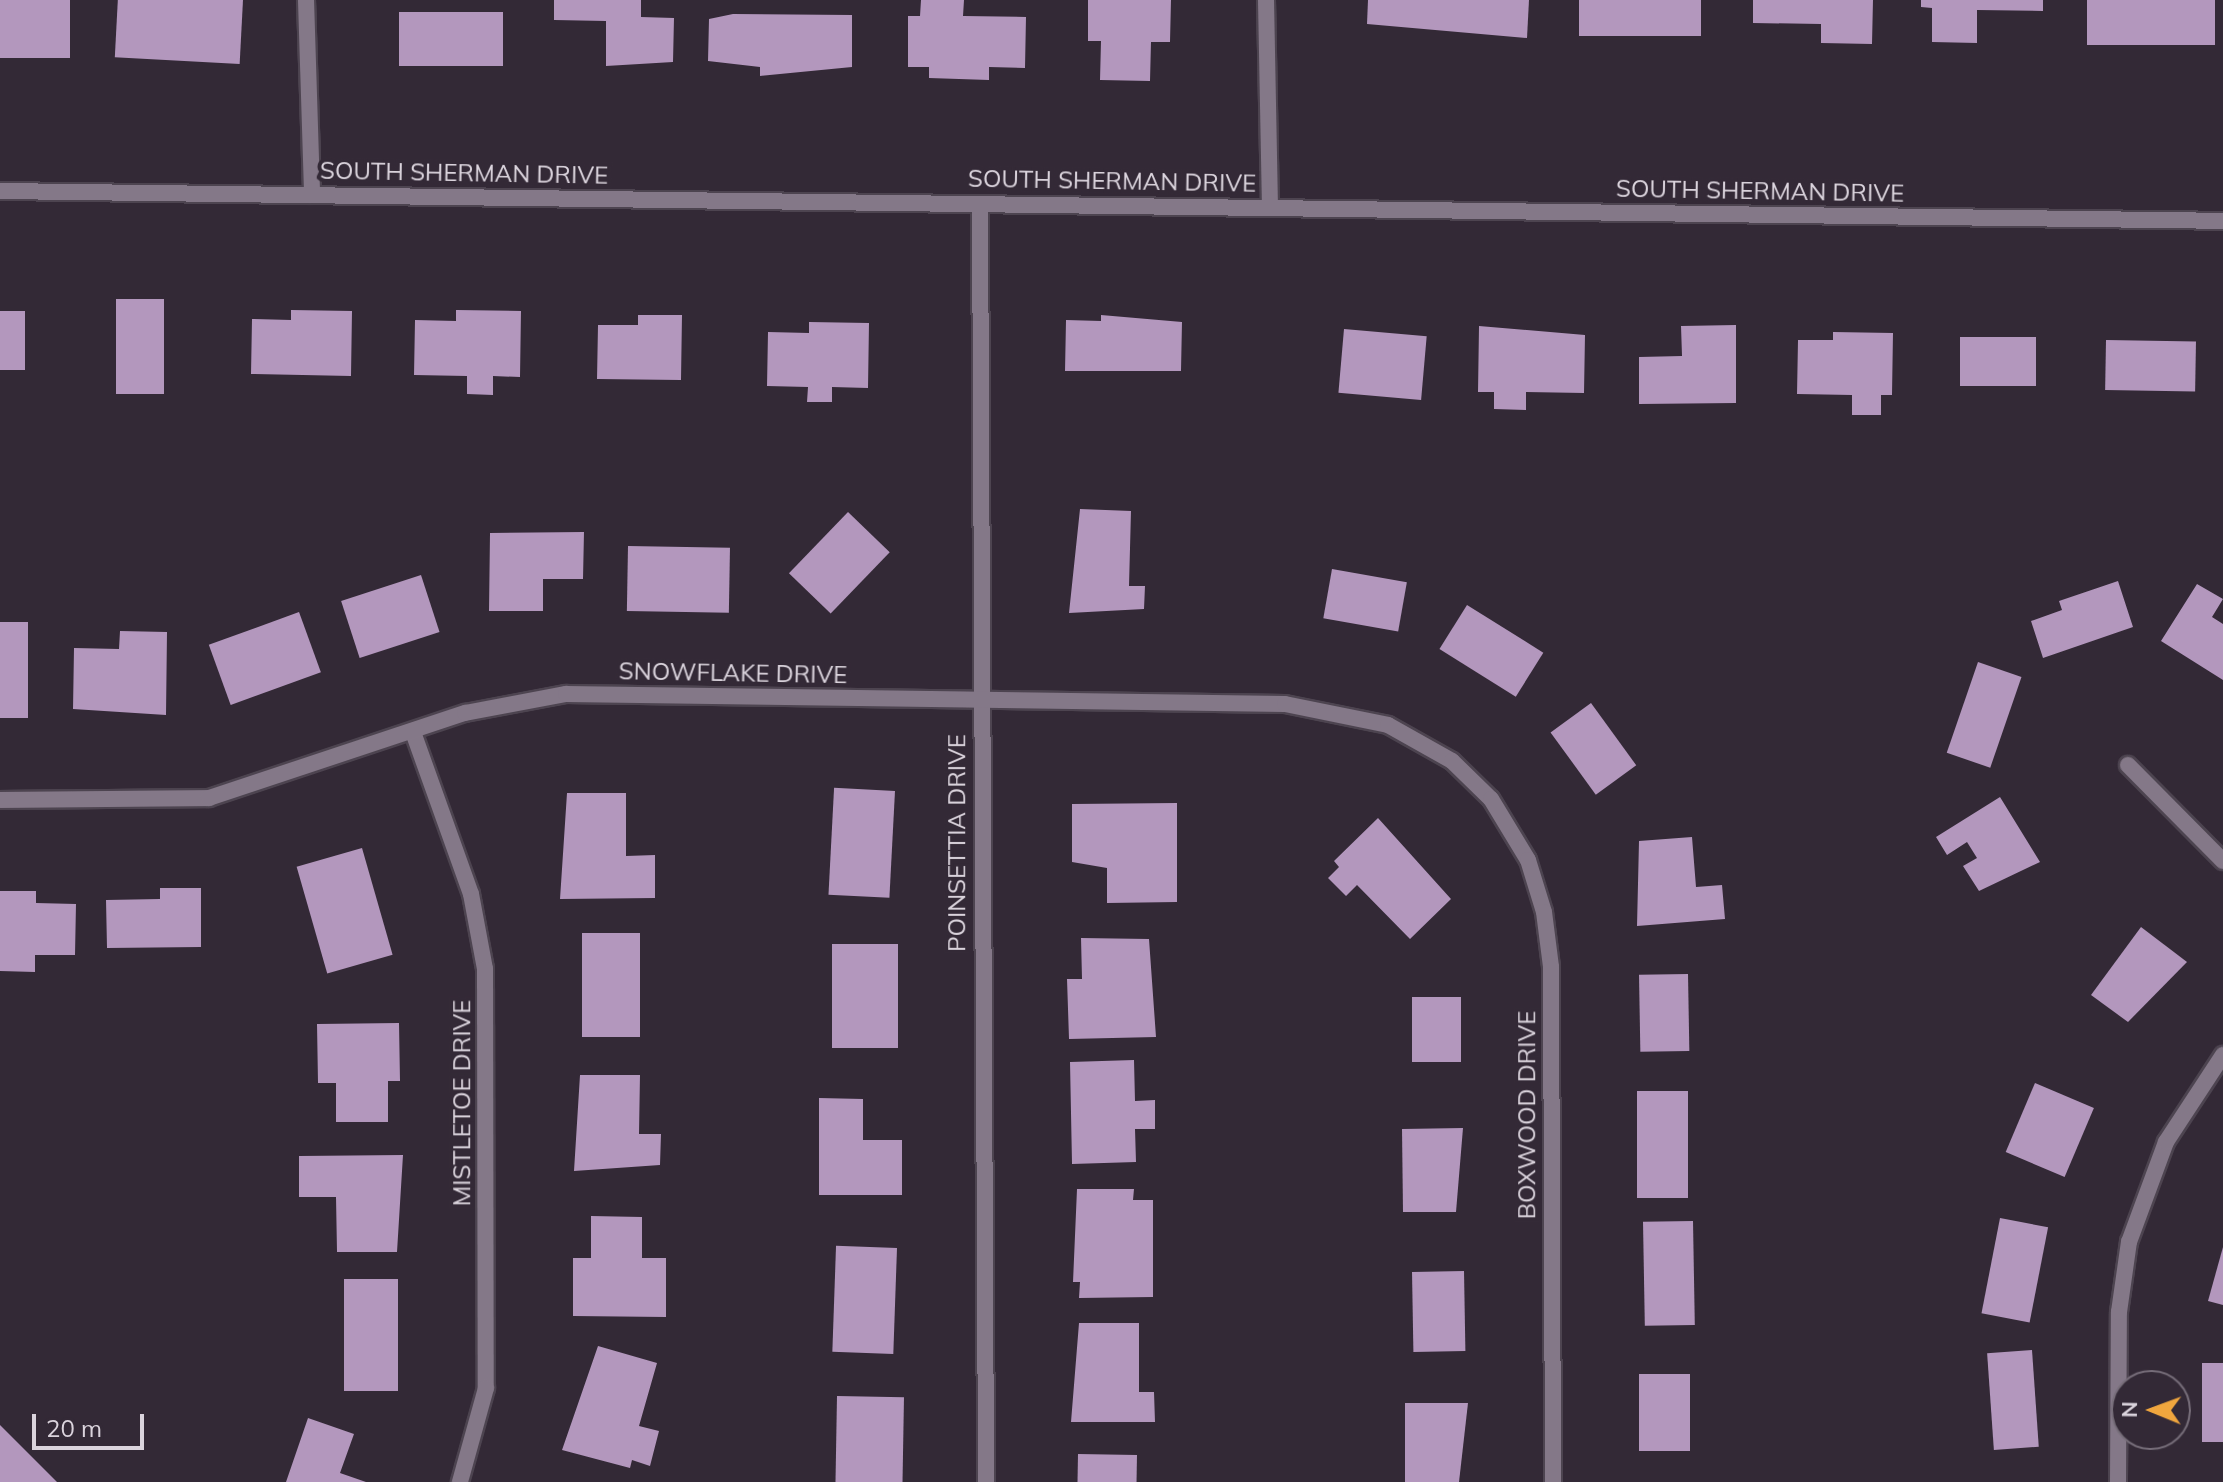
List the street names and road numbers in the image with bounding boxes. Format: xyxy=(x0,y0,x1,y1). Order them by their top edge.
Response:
street label: SOUTH SHERMAN DRIVE xyxy=(320,156,608,190)
street label: SOUTH SHERMAN DRIVE xyxy=(968,164,1256,198)
street label: SOUTH SHERMAN DRIVE xyxy=(1616,174,1904,208)
street label: SNOWFLAKE DRIVE xyxy=(618,657,848,689)
street label: POINSETTIA DRIVE xyxy=(943,734,971,952)
street label: MISTLETOE DRIVE xyxy=(448,1000,476,1206)
street label: BOXWOOD DRIVE xyxy=(1513,1011,1541,1219)

